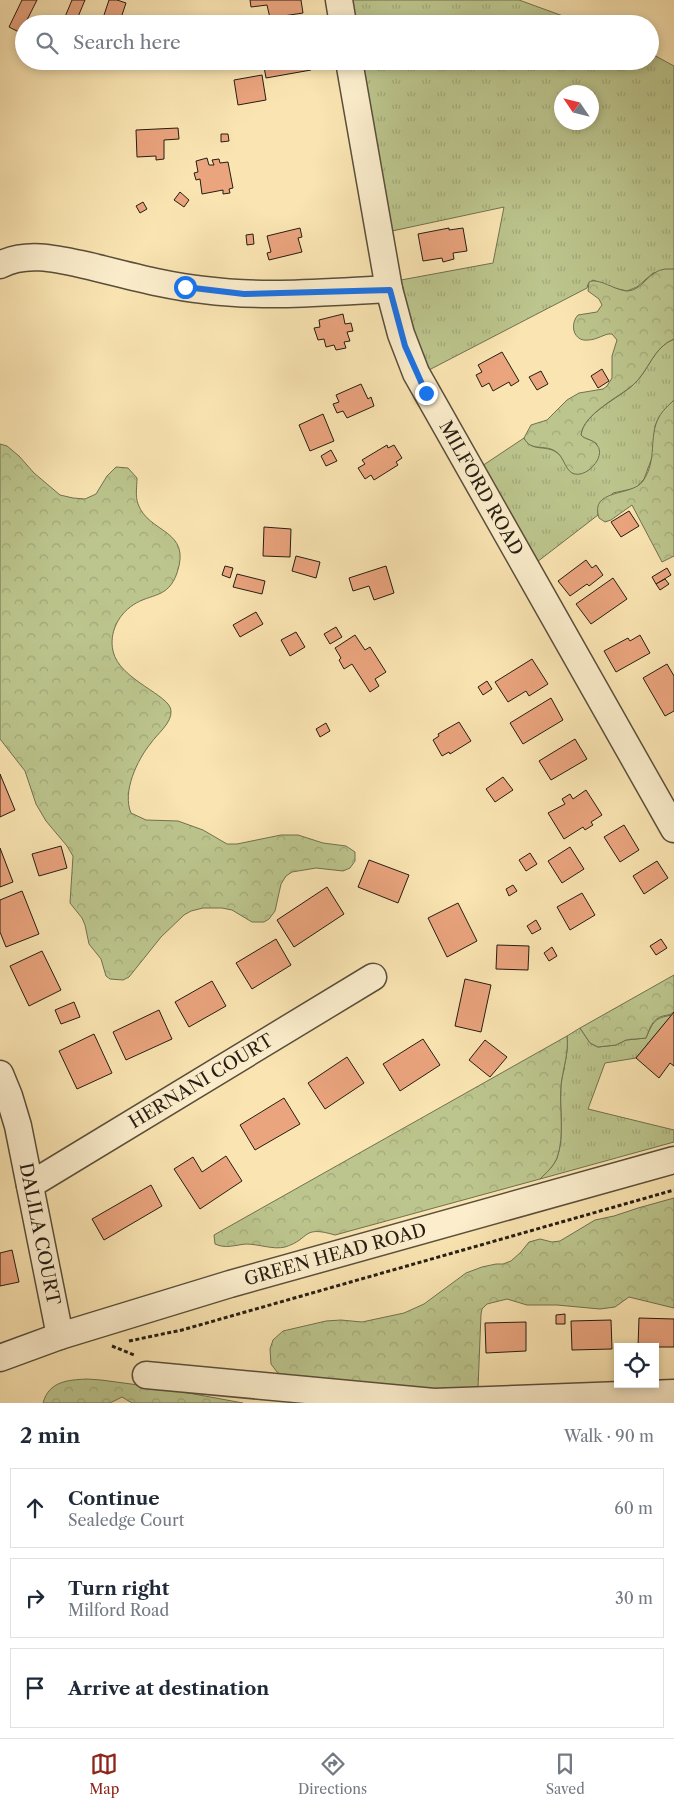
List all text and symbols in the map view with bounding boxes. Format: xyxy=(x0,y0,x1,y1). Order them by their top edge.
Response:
search box xyxy=(15,15,659,70)
icon: search xyxy=(33,29,61,57)
text: Search here xyxy=(73,31,181,54)
north arrow xyxy=(554,85,599,130)
route start xyxy=(174,276,197,299)
route end xyxy=(415,382,438,405)
street label: MILFORD ROAD xyxy=(434,417,528,559)
street label: HERNANI COURT xyxy=(125,1029,277,1133)
street label: DALILA COURT xyxy=(15,1161,65,1307)
street label: GREEN HEAD ROAD xyxy=(242,1219,429,1290)
map controls xyxy=(614,1343,659,1388)
button: locate xyxy=(614,1343,659,1388)
text: 2 min xyxy=(20,1423,80,1448)
text: Walk · 90 m xyxy=(564,1426,654,1446)
text: Continue xyxy=(68,1487,160,1510)
icon: ahead xyxy=(21,1494,49,1522)
text: 60 m xyxy=(614,1498,653,1518)
text: Sealedge Court xyxy=(68,1510,184,1530)
text: Turn right xyxy=(68,1577,169,1600)
icon: right xyxy=(21,1584,49,1612)
text: 30 m xyxy=(615,1588,653,1608)
text: Milford Road xyxy=(68,1600,169,1620)
icon: arrive xyxy=(21,1674,49,1702)
text: Arrive at destination xyxy=(68,1677,269,1700)
tab: Map xyxy=(89,1750,119,1798)
tab: Directions xyxy=(298,1750,367,1798)
tab: Saved xyxy=(546,1750,585,1798)

